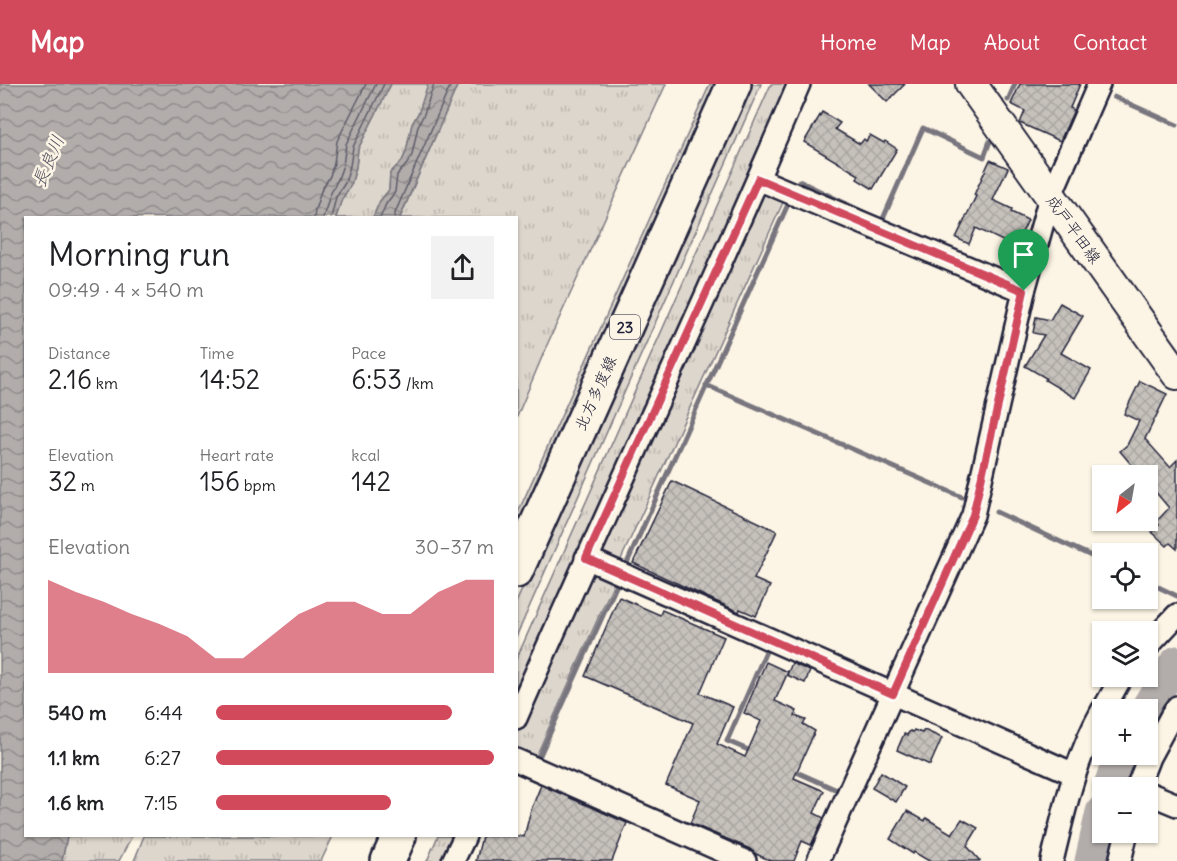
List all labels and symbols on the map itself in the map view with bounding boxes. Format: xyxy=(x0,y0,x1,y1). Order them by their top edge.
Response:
water label: 長良川 xyxy=(27,132,69,190)
street label: 成戸平田線 xyxy=(1042,191,1106,267)
pin xyxy=(998,229,1049,291)
road number: 23 xyxy=(610,315,640,339)
street label: 北方多度線 xyxy=(570,352,620,434)
north arrow xyxy=(1092,465,1158,531)

